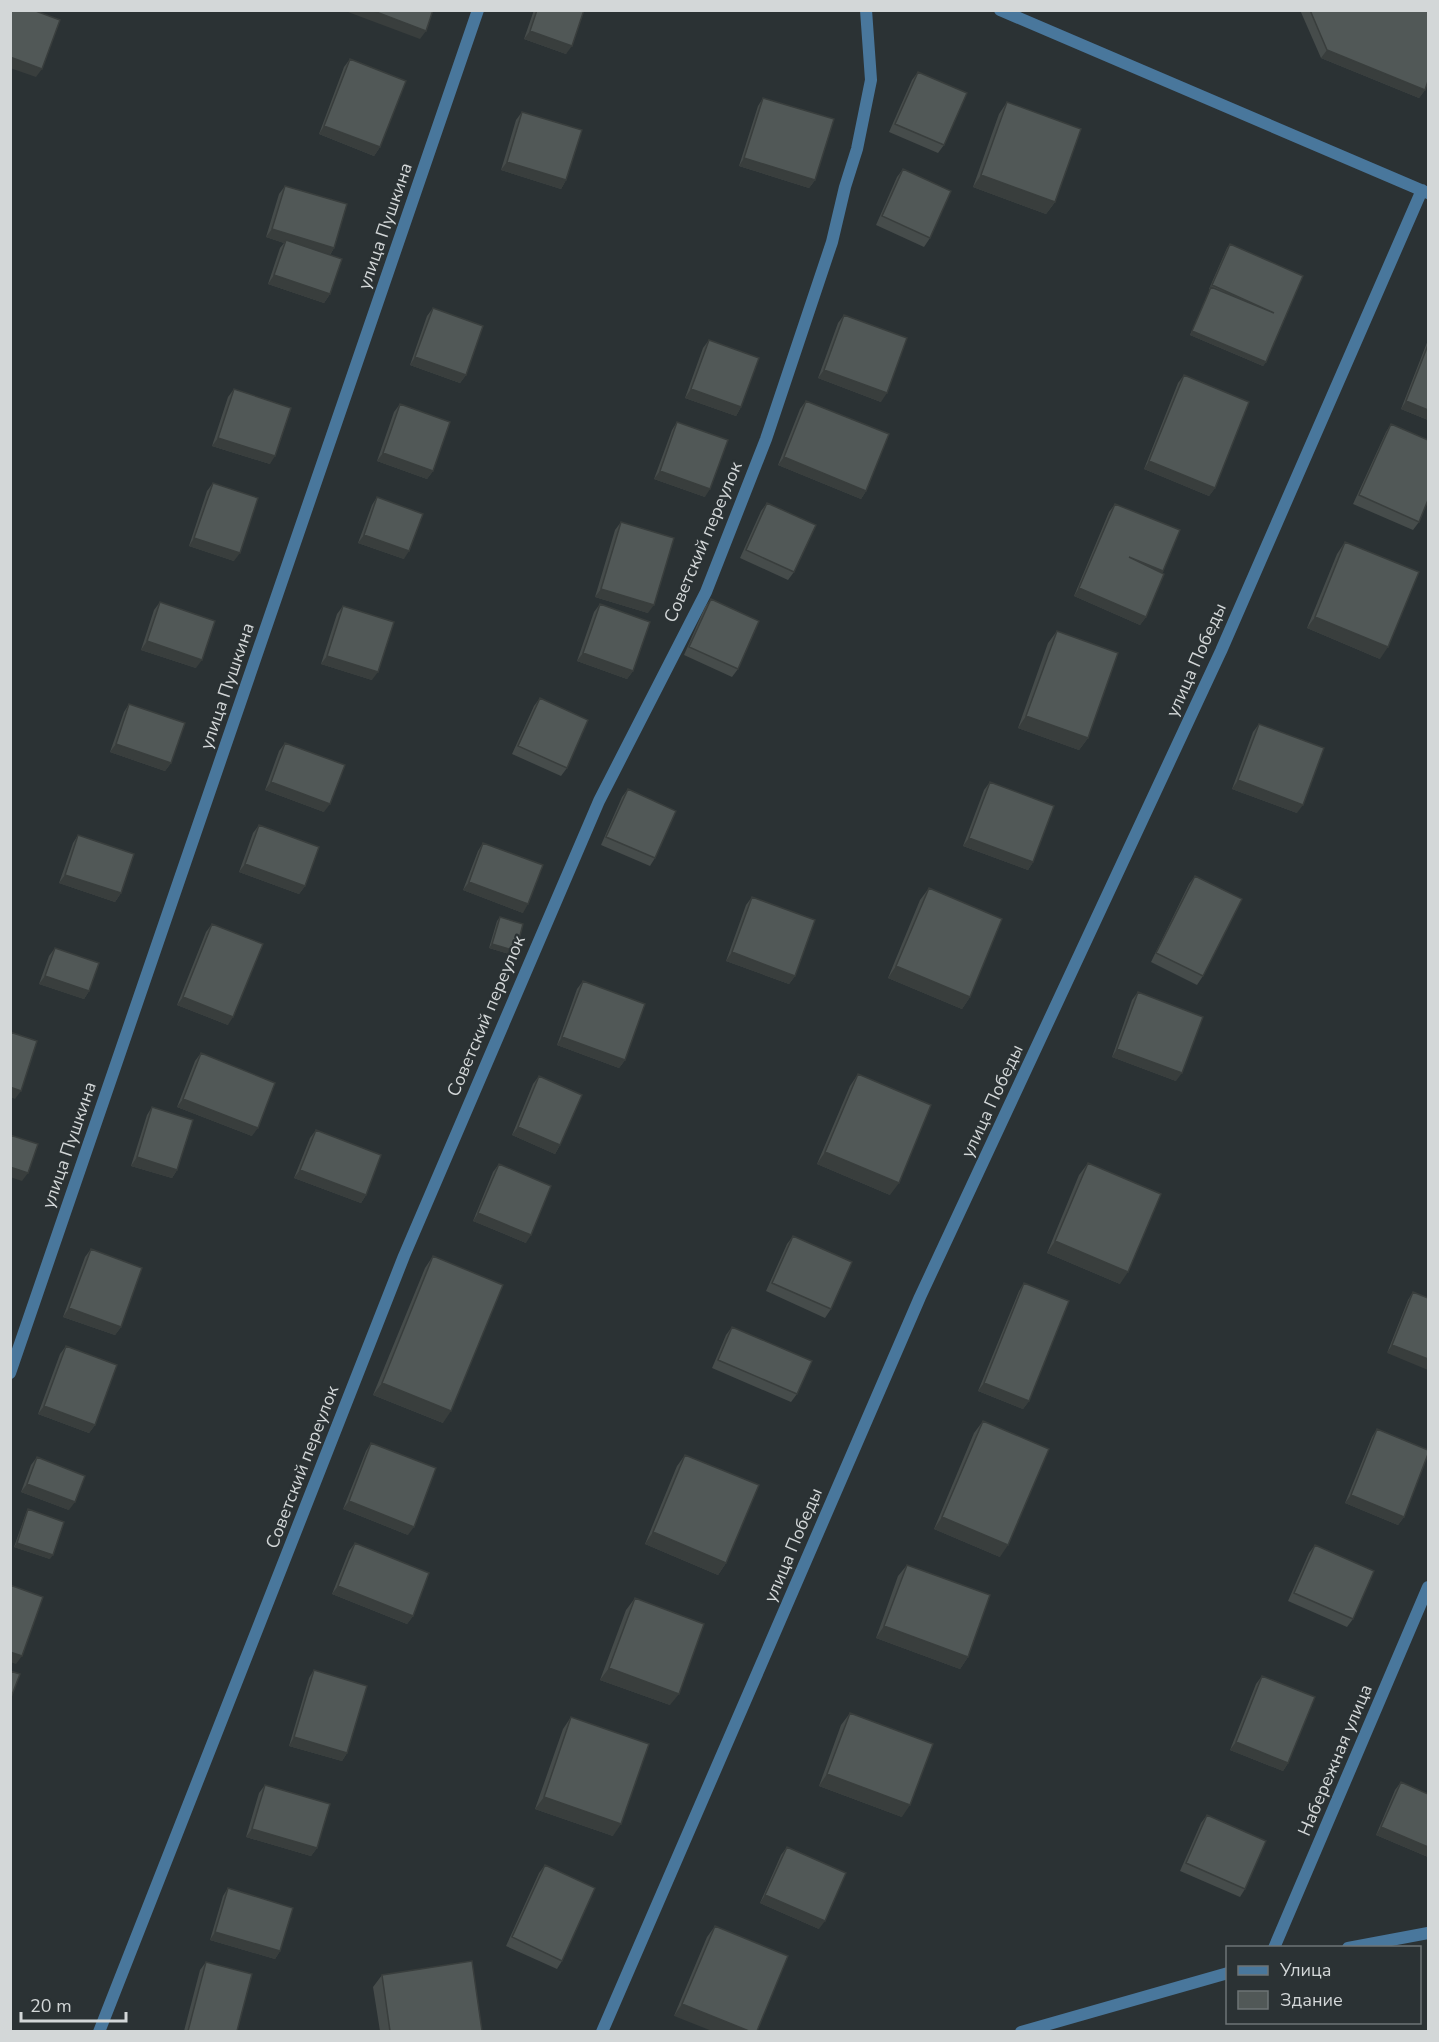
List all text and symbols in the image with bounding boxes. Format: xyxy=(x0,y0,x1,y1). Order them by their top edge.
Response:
street label: улица Пушкина xyxy=(352,159,418,293)
street label: Советский переулок xyxy=(658,457,748,626)
street label: улица Победы xyxy=(1160,599,1232,721)
street label: улица Пушкина xyxy=(194,619,260,753)
street label: Советский переулок xyxy=(441,931,531,1100)
street label: улица Победы xyxy=(955,1040,1029,1162)
street label: улица Пушкина xyxy=(36,1078,102,1212)
street label: Советский переулок xyxy=(260,1382,344,1552)
street label: улица Победы xyxy=(758,1484,828,1606)
street label: Набережная улица xyxy=(1292,1680,1378,1840)
legend xyxy=(1226,1946,1421,2024)
text: Улица xyxy=(1279,1958,1331,1982)
scale bar xyxy=(21,1985,126,2023)
text: Здание xyxy=(1280,1988,1343,2012)
text: 20 m xyxy=(30,1994,72,2018)

